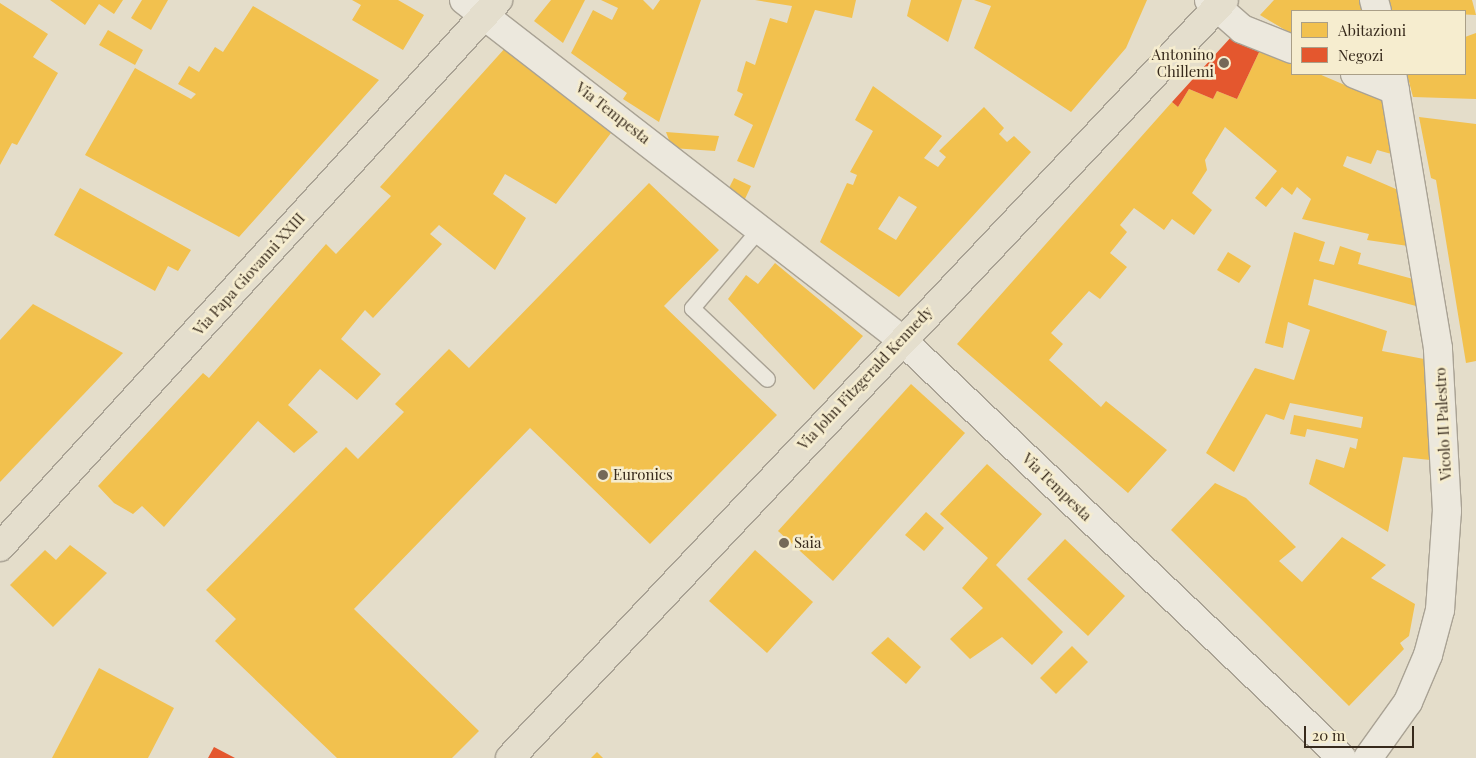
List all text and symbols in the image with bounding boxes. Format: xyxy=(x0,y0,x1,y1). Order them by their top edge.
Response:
legend xyxy=(1291,10,1466,75)
text: Abitazioni xyxy=(1338,20,1406,40)
place label: Antonino Chillemi xyxy=(1152,45,1214,80)
text: Negozi xyxy=(1338,45,1383,65)
marker: Antonino Chillemi xyxy=(1218,57,1230,69)
street label: Via Tempesta xyxy=(572,78,654,148)
street label: Via Papa Giovanni XXIII xyxy=(189,209,309,339)
street label: Via John Fitzgerald Kennedy xyxy=(794,303,936,453)
street label: Vicolo II Palestro xyxy=(1431,367,1455,481)
street label: Via Tempesta xyxy=(1018,449,1096,525)
place label: Euronics xyxy=(613,466,673,484)
marker: Euronics xyxy=(597,469,609,481)
place label: Saia xyxy=(794,534,821,552)
marker: Saia xyxy=(778,537,790,549)
scale bar xyxy=(1306,716,1416,748)
text: 20 m xyxy=(1312,725,1345,745)

